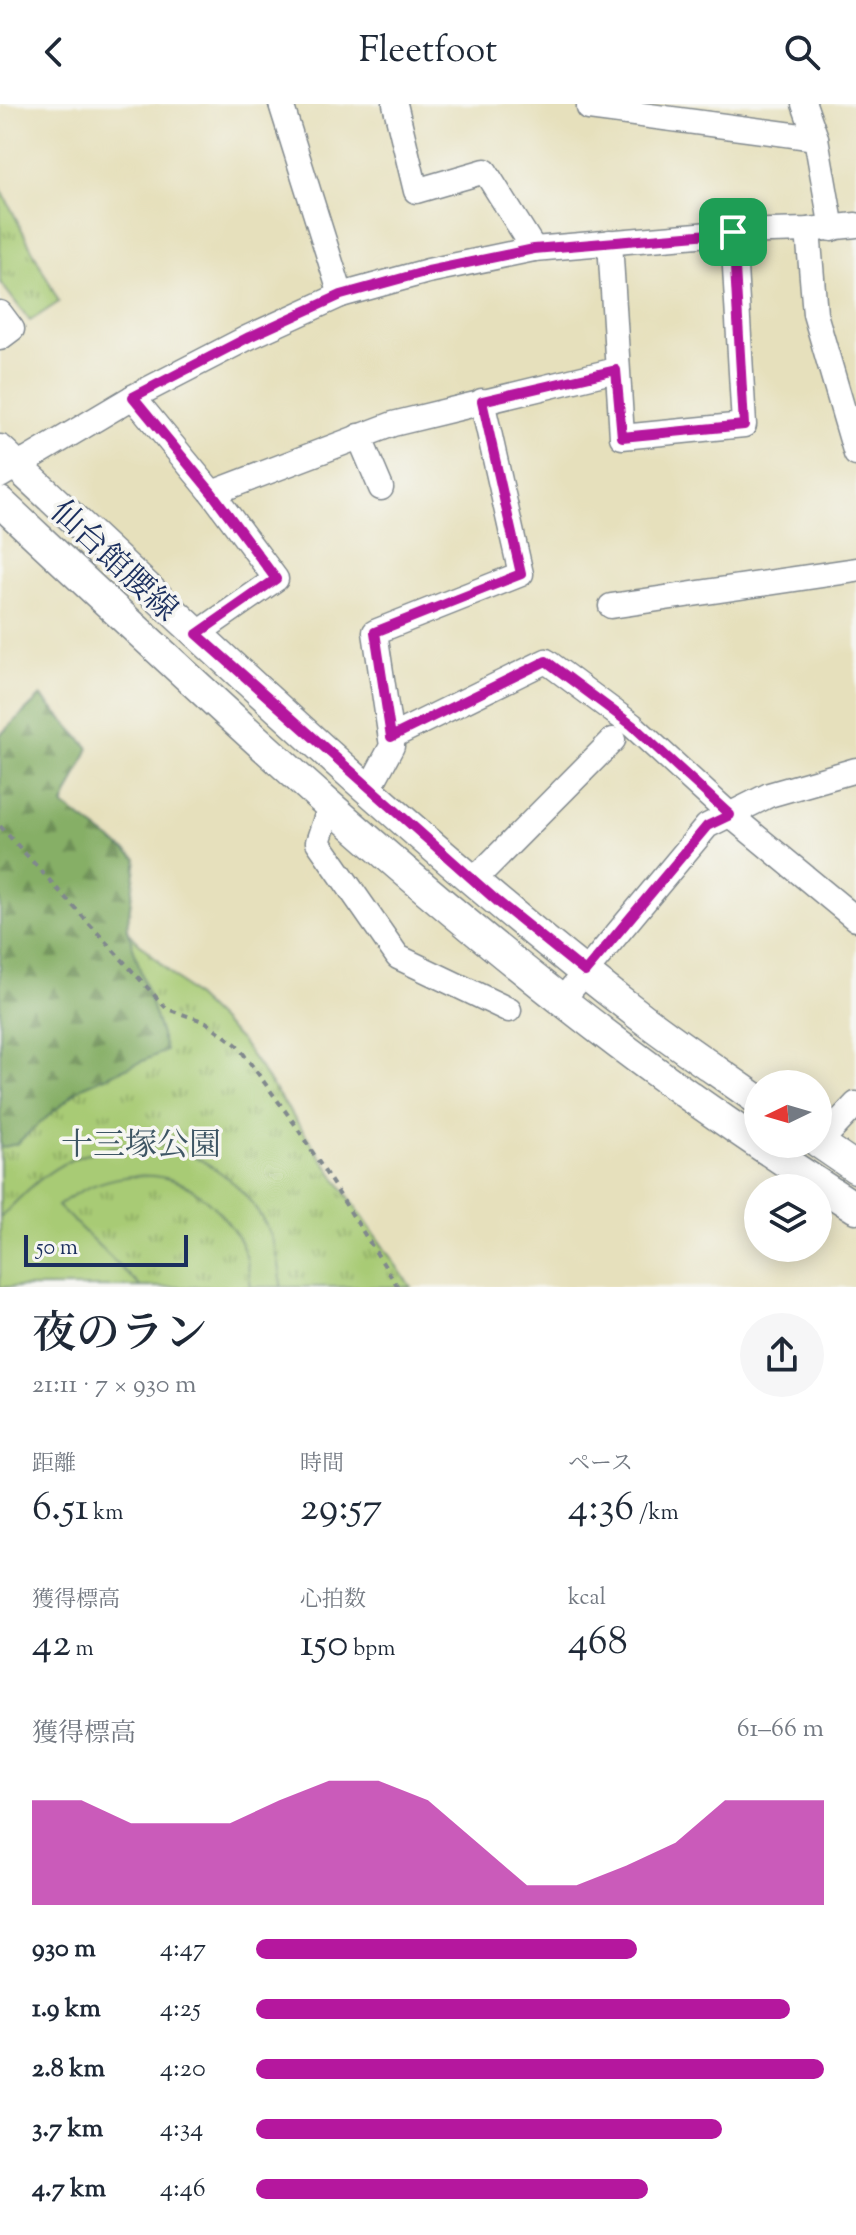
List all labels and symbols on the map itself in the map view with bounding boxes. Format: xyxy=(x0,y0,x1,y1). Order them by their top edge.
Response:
pin xyxy=(699,198,767,266)
street label: 仙台館腰線 xyxy=(39,491,187,634)
north arrow xyxy=(744,1070,832,1158)
park label: 十三塚公園 xyxy=(61,1124,221,1170)
scale bar xyxy=(24,1231,188,1267)

